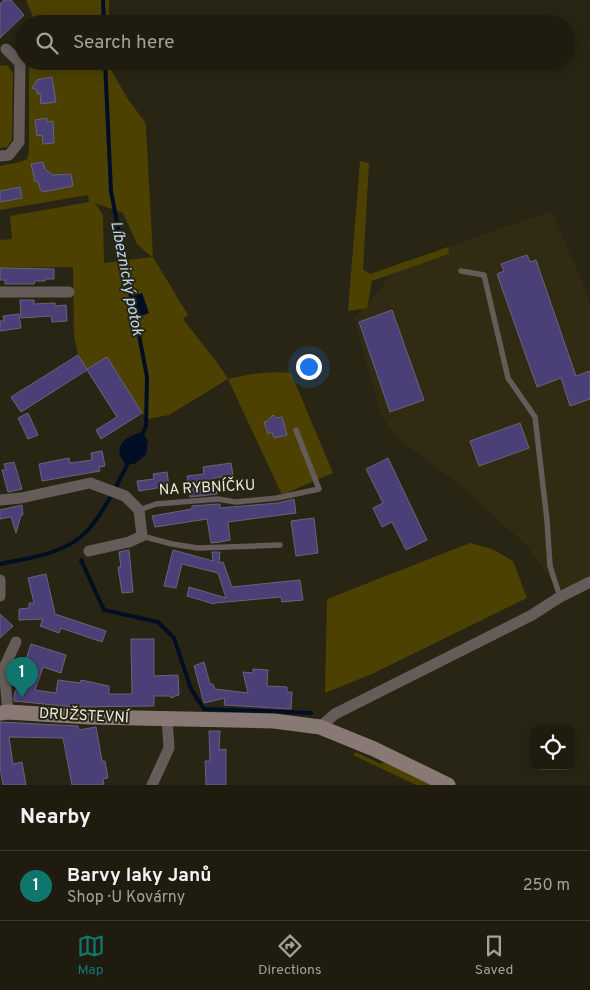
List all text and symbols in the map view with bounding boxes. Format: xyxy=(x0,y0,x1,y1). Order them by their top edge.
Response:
search box xyxy=(15,15,575,70)
icon: search xyxy=(33,29,61,57)
text: Search here xyxy=(73,31,175,55)
water label: Líbeznický potok xyxy=(105,219,147,338)
your location xyxy=(296,354,322,380)
street label: NA RYBNÍČKU xyxy=(158,474,256,501)
pin: 1 xyxy=(6,657,38,698)
street label: DRUŽSTEVNÍ xyxy=(38,704,131,728)
map controls xyxy=(530,725,575,770)
button: locate xyxy=(530,725,575,770)
text: Nearby xyxy=(20,804,91,831)
text: Barvy laky Janů xyxy=(67,864,211,888)
text: 1 xyxy=(33,876,39,896)
text: 250 m xyxy=(523,876,570,896)
text: Shop · U Kovárny xyxy=(67,888,185,908)
tab: Map xyxy=(77,932,105,979)
tab: Directions xyxy=(258,932,322,979)
tab: Saved xyxy=(475,932,513,979)

